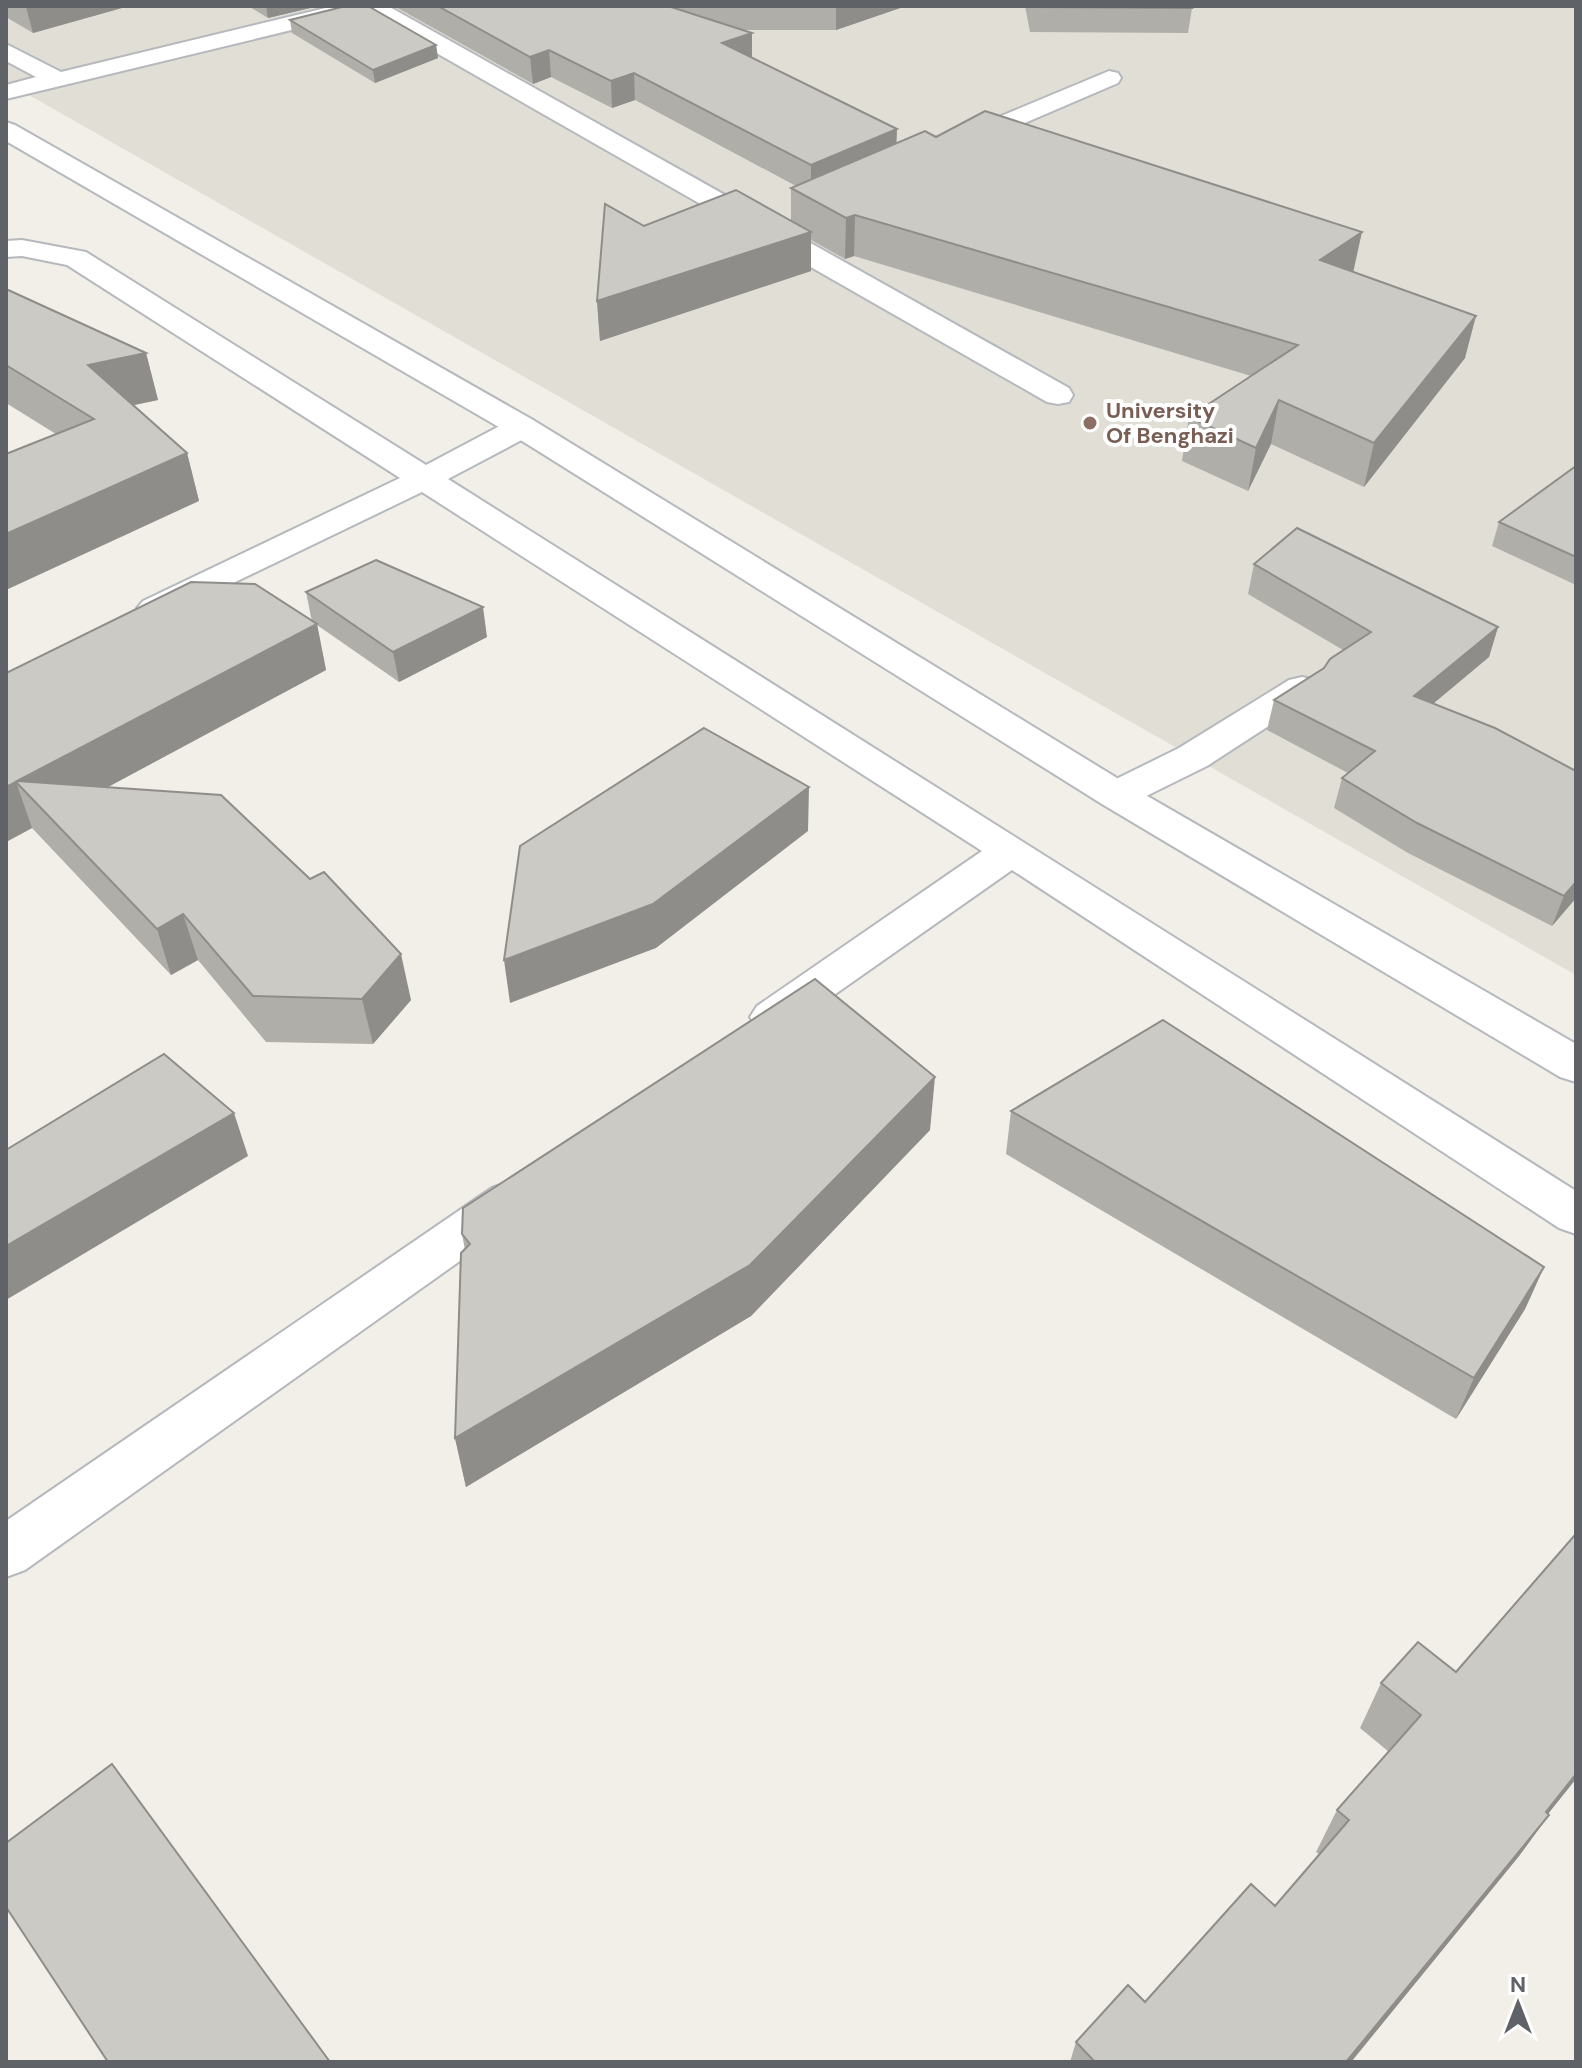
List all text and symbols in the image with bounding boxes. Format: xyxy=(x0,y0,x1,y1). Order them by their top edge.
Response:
place label: University Of Benghazi xyxy=(1106,396,1234,450)
marker: University Of Benghazi xyxy=(1081,414,1099,432)
north arrow xyxy=(1478,1964,1558,2044)
text: N xyxy=(1510,1970,1526,1999)

